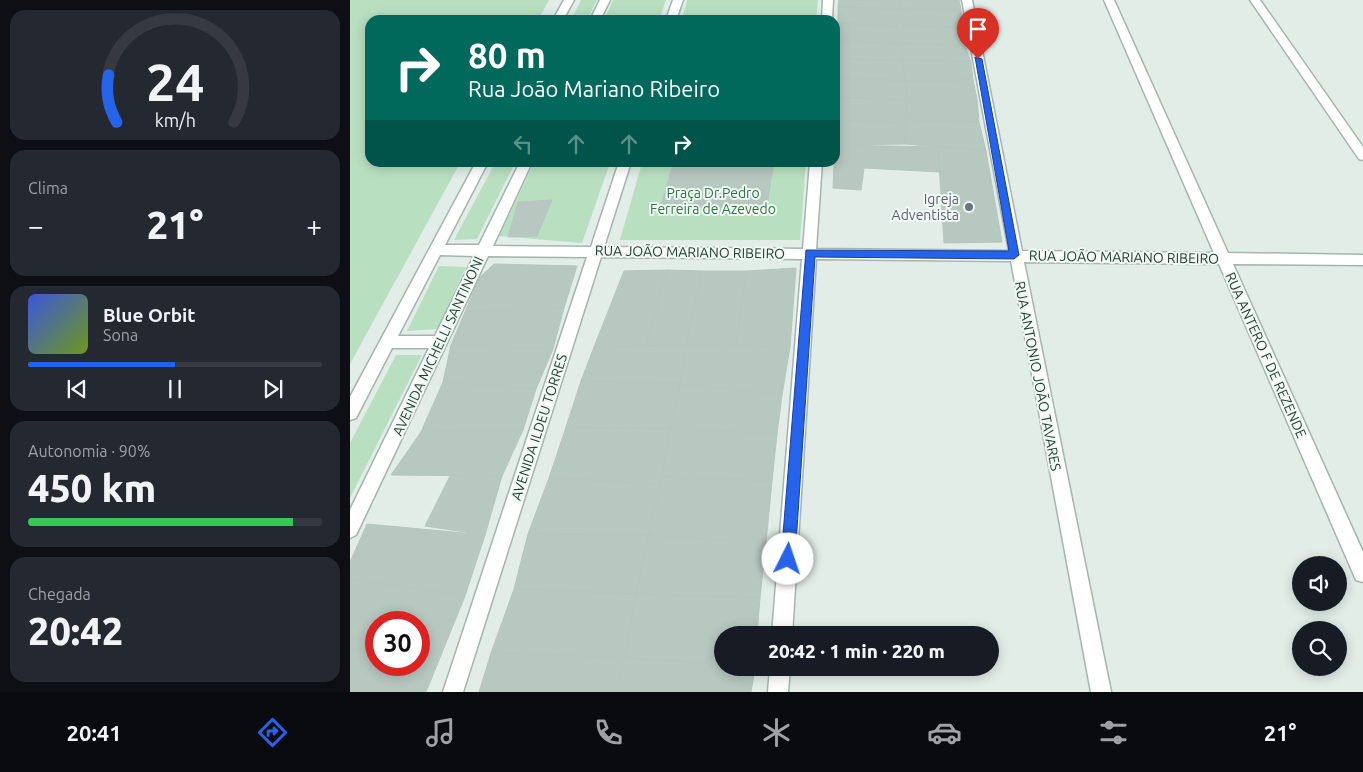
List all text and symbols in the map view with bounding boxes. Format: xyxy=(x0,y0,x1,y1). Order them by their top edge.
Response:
pin xyxy=(957,8,999,59)
icon: arrive xyxy=(964,15,992,43)
icon: right xyxy=(385,35,450,100)
text: 80 m xyxy=(468,35,546,75)
text: 24 xyxy=(146,53,204,111)
text: Rua João Mariano Ribeiro xyxy=(468,76,720,101)
text: km/h xyxy=(154,110,196,130)
icon: left xyxy=(509,130,537,158)
icon: ahead xyxy=(562,130,590,158)
icon: ahead xyxy=(615,130,643,158)
icon: right xyxy=(668,130,696,158)
text: Clima xyxy=(28,179,68,197)
park label: Praça Dr.Pedro Ferreira de Azevedo xyxy=(650,185,776,217)
place label: Igreja Adventista xyxy=(892,191,959,223)
marker: Igreja Adventista xyxy=(963,201,975,213)
text: 21° xyxy=(147,204,203,246)
text: − xyxy=(28,210,44,241)
text: + xyxy=(306,210,322,241)
street label: RUA JOÃO MARIANO RIBEIRO xyxy=(595,241,785,262)
street label: RUA JOÃO MARIANO RIBEIRO xyxy=(1029,246,1219,267)
street label: AVENIDA MICHELLI SANTINONI xyxy=(389,254,487,438)
street label: RUA ANTERO F DE REZENDE xyxy=(1222,270,1310,440)
street label: RUA ANTONIO JOÃO TAVARES xyxy=(1012,280,1065,472)
text: Blue Orbit xyxy=(103,304,196,326)
text: Sona xyxy=(103,326,138,344)
street label: AVENIDA ILDEU TORRES xyxy=(508,352,570,502)
icon: previous xyxy=(63,375,91,403)
icon: pause xyxy=(161,375,189,403)
icon: next xyxy=(259,375,287,403)
text: Autonomia · 90% xyxy=(28,442,150,460)
text: 450 km xyxy=(28,467,156,509)
position arrow xyxy=(761,532,813,584)
map controls xyxy=(1292,556,1347,676)
button: sound xyxy=(1292,556,1347,611)
text: Chegada xyxy=(28,585,91,603)
text: 20:42 xyxy=(28,610,123,652)
speed limit sign: 30 xyxy=(365,611,430,676)
button: search xyxy=(1292,621,1347,676)
text: 20:42 · 1 min · 220 m xyxy=(768,640,945,662)
icon: directions xyxy=(255,715,290,750)
icon: music xyxy=(423,715,458,750)
icon: phone xyxy=(591,715,626,750)
icon: climate xyxy=(759,715,794,750)
icon: car xyxy=(927,715,962,750)
icon: filters xyxy=(1096,715,1131,750)
text: 20:41 xyxy=(67,720,122,745)
text: 21° xyxy=(1264,720,1296,745)

